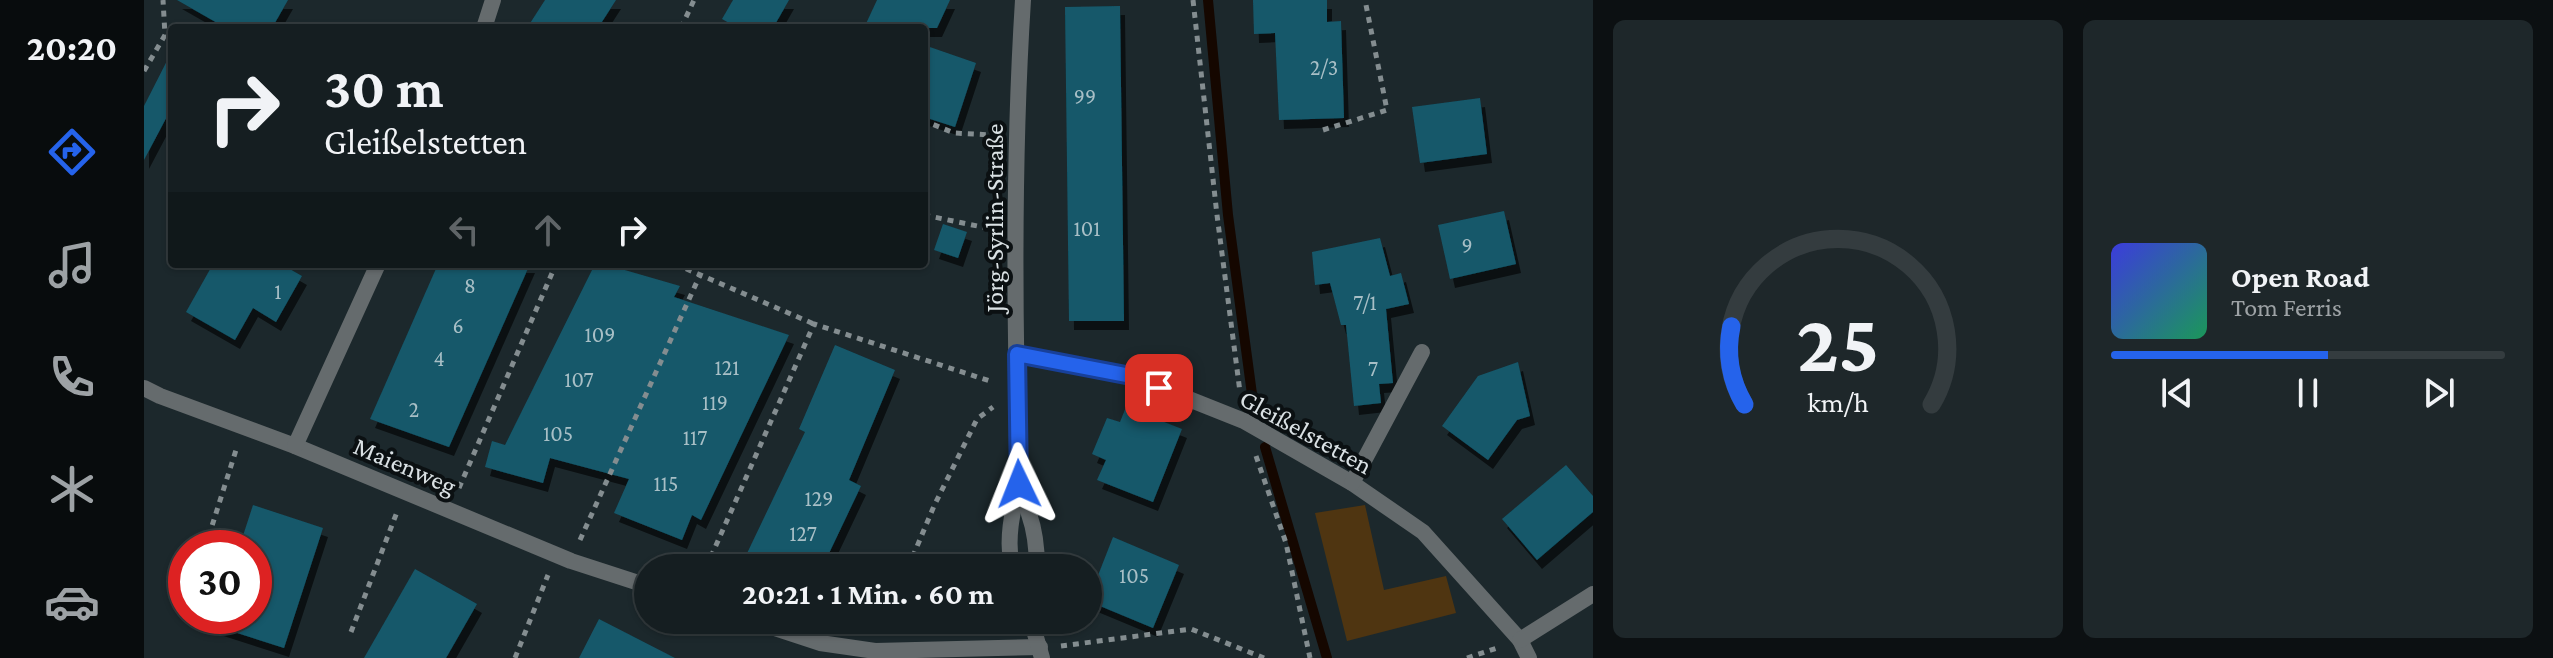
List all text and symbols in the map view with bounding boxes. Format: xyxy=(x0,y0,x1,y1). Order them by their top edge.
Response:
text: 20:20 xyxy=(27,28,117,68)
house number: 2/3 xyxy=(1310,55,1338,80)
icon: right xyxy=(192,56,296,160)
text: 30 m xyxy=(324,57,444,119)
house number: 99 xyxy=(1074,84,1096,109)
text: Gleißelstetten xyxy=(324,122,527,162)
icon: directions xyxy=(44,124,100,180)
street label: Jörg-Syrlin-Straße xyxy=(980,124,1009,314)
icon: left xyxy=(442,208,486,252)
icon: ahead xyxy=(526,208,570,252)
icon: right xyxy=(610,208,654,252)
house number: 101 xyxy=(1073,216,1101,241)
house number: 9 xyxy=(1461,233,1473,258)
icon: music xyxy=(44,237,100,293)
text: Open Road xyxy=(2231,260,2370,293)
house number: 8 xyxy=(464,273,476,298)
house number: 1 xyxy=(274,279,282,304)
house number: 7/1 xyxy=(1353,290,1377,315)
text: Tom Ferris xyxy=(2231,293,2342,322)
text: 25 xyxy=(1796,296,1880,389)
house number: 6 xyxy=(452,313,464,338)
house number: 109 xyxy=(585,322,615,347)
house number: 4 xyxy=(433,346,445,371)
icon: phone xyxy=(44,349,100,405)
pin xyxy=(1125,354,1193,422)
house number: 121 xyxy=(714,355,740,380)
house number: 7 xyxy=(1368,356,1378,381)
icon: arrive xyxy=(1137,366,1181,410)
house number: 107 xyxy=(564,367,594,392)
icon: previous xyxy=(2155,371,2199,415)
icon: pause xyxy=(2286,371,2330,415)
icon: next xyxy=(2417,371,2461,415)
street label: Gleißelstetten xyxy=(1235,384,1377,480)
text: km/h xyxy=(1807,386,1869,418)
house number: 119 xyxy=(702,390,728,415)
house number: 2 xyxy=(409,397,419,422)
house number: 105 xyxy=(543,421,573,446)
house number: 117 xyxy=(683,425,707,450)
street label: Maienweg xyxy=(349,431,461,501)
position arrow xyxy=(977,442,1061,526)
icon: climate xyxy=(44,461,100,517)
house number: 115 xyxy=(654,471,679,496)
house number: 129 xyxy=(805,486,833,511)
house number: 127 xyxy=(789,521,817,546)
speed limit sign: 30 xyxy=(168,530,272,634)
house number: 105 xyxy=(1119,563,1149,588)
icon: car xyxy=(44,574,100,630)
text: 20:21 · 1 Min. · 60 m xyxy=(742,577,994,610)

